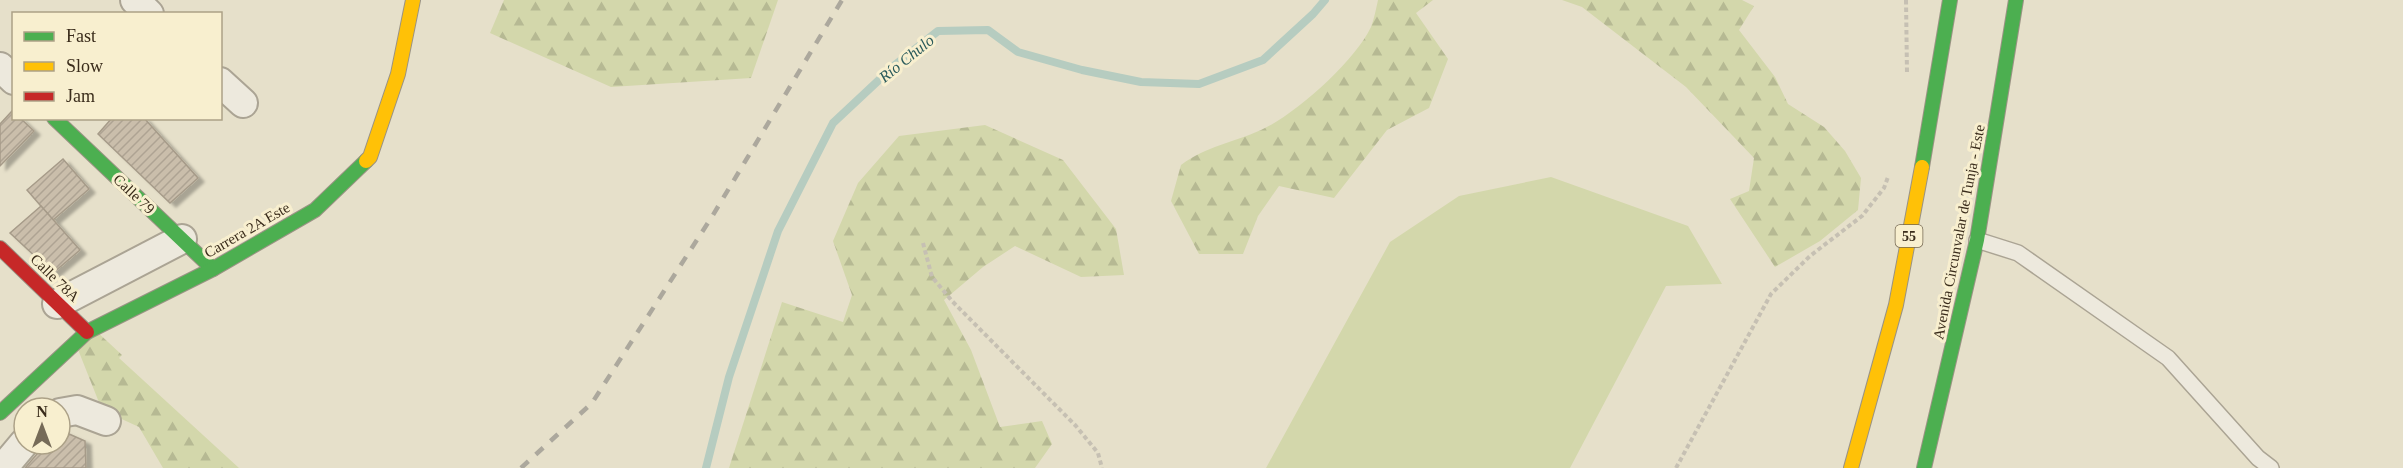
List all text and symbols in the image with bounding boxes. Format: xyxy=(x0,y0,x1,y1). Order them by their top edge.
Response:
legend xyxy=(12,12,222,120)
text: Fast xyxy=(66,26,96,46)
water label: Río Chulo xyxy=(875,31,937,86)
text: Slow xyxy=(66,56,103,76)
text: Jam xyxy=(66,86,95,106)
street label: Avenida Circunvalar de Tunja - Este xyxy=(1930,123,1988,341)
street label: Calle 79 xyxy=(110,171,158,217)
street label: Carrera 2A Este xyxy=(202,199,293,261)
road number: 55 xyxy=(1896,225,1922,247)
street label: Calle 78A xyxy=(27,251,83,305)
north arrow xyxy=(12,396,72,456)
text: N xyxy=(36,403,48,420)

